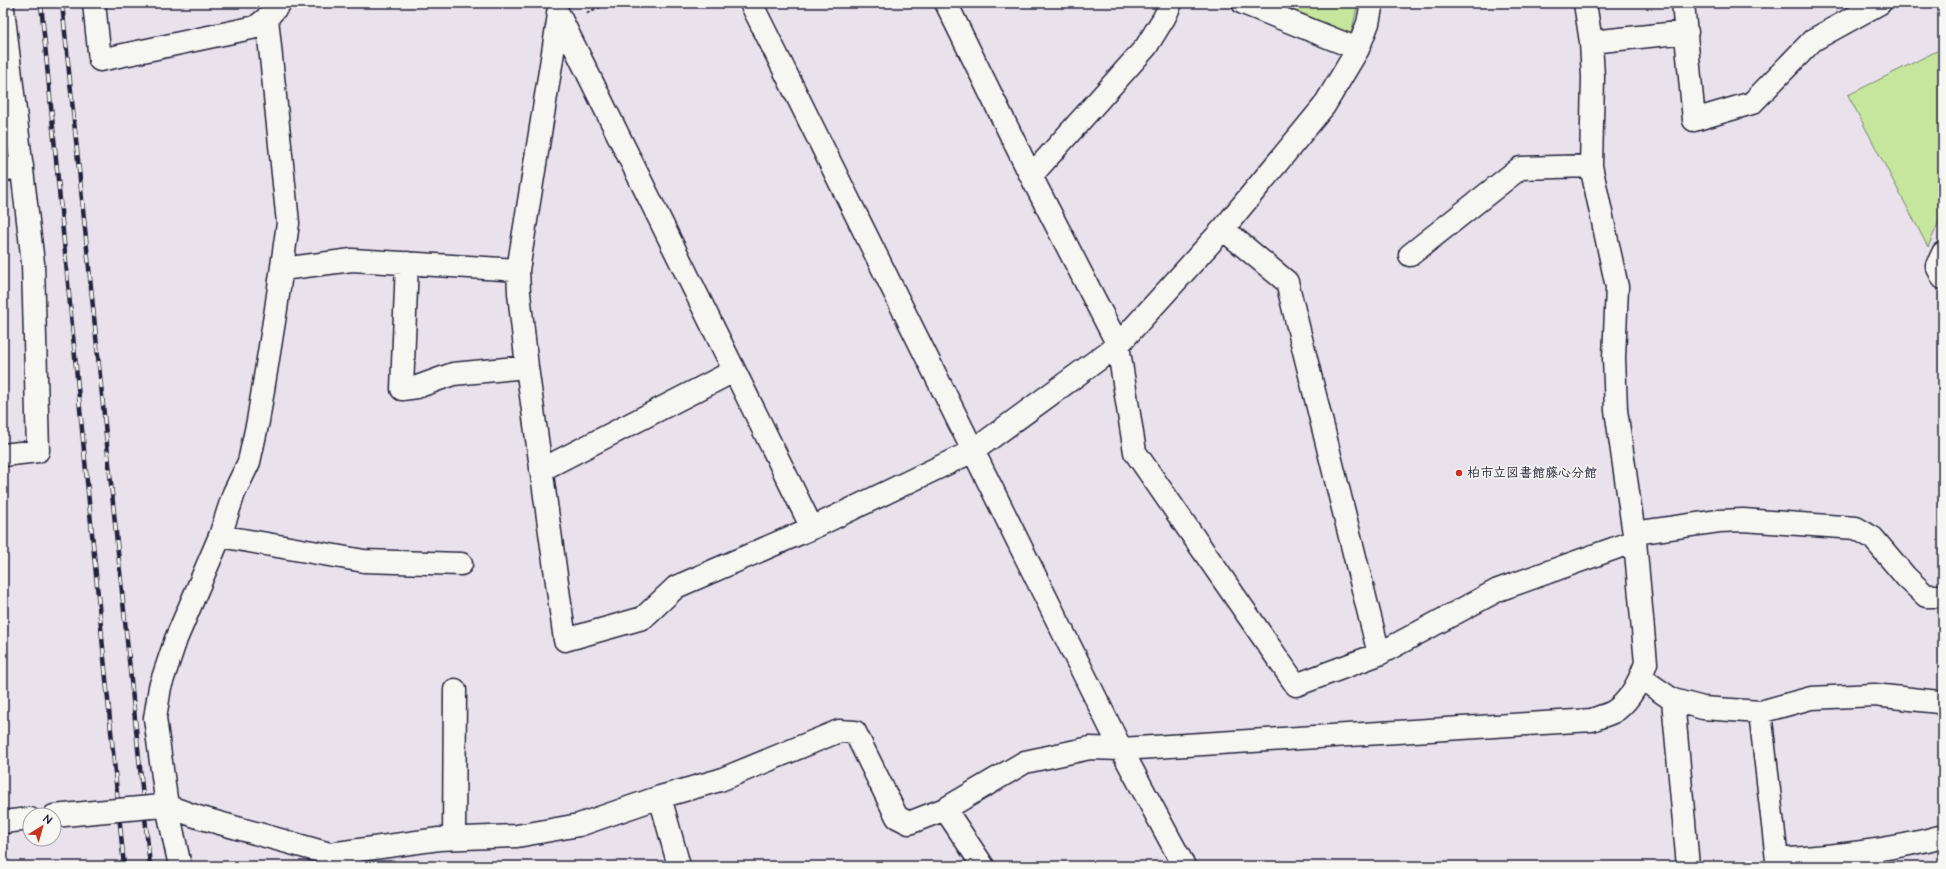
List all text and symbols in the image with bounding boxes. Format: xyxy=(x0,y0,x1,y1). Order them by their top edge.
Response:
place label: 柏市立図書館藤心分館 xyxy=(1467,464,1597,482)
marker: 柏市立図書館藤心分館 xyxy=(1454,468,1464,478)
north arrow xyxy=(22,807,62,847)
text: N xyxy=(40,811,55,828)

